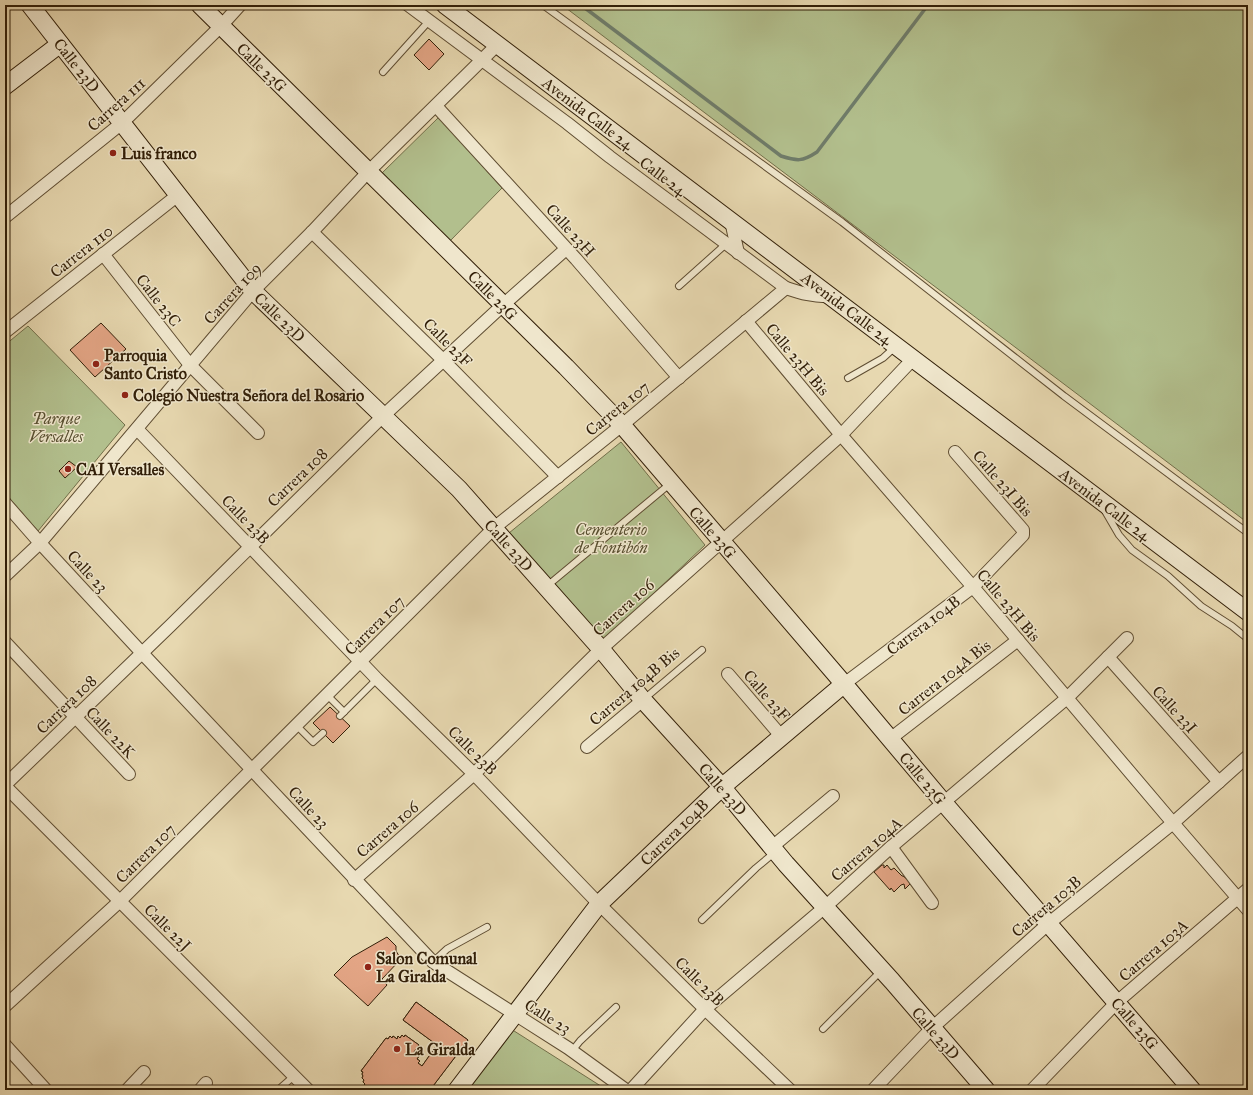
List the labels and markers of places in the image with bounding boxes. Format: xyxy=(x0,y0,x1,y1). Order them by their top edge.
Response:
place label: Luis franco xyxy=(121,144,197,163)
marker: Luis franco xyxy=(108,148,118,158)
place label: Parroquia Santo Cristo xyxy=(104,346,187,383)
marker: Parroquia Santo Cristo xyxy=(91,359,101,369)
place label: Colegio Nuestra Señora del Rosario xyxy=(133,386,364,406)
marker: Colegio Nuestra Señora del Rosario xyxy=(120,390,130,400)
place label: CAI Versalles xyxy=(76,460,165,479)
marker: CAI Versalles xyxy=(63,464,73,474)
place label: Salon Comunal La Giralda xyxy=(376,949,478,986)
marker: Salon Comunal La Giralda xyxy=(363,962,373,972)
place label: La Giralda xyxy=(405,1040,476,1059)
marker: La Giralda xyxy=(392,1044,402,1054)

